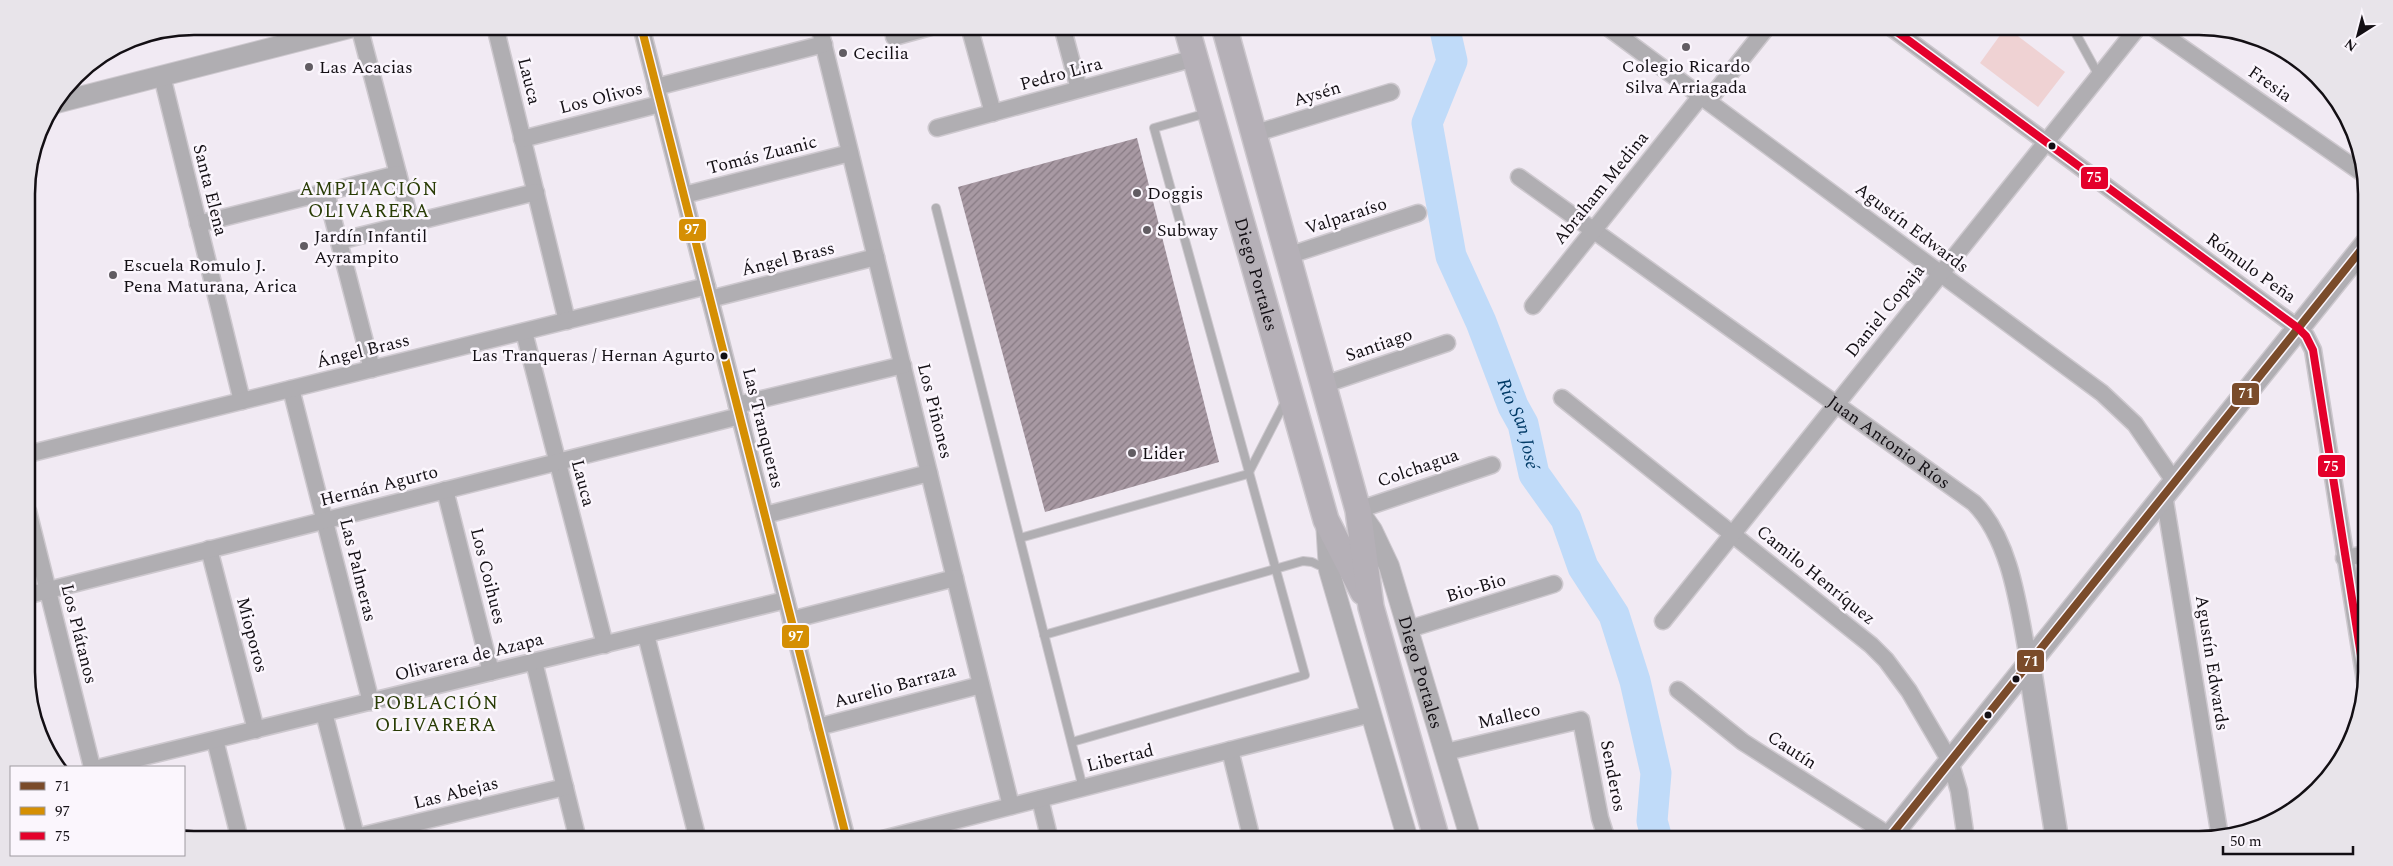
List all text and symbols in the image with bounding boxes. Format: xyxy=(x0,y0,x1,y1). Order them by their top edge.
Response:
north arrow xyxy=(2333,10,2383,60)
text: N xyxy=(2340,33,2361,57)
place label: Cecilia xyxy=(853,40,909,67)
marker: Colegio Ricardo Silva Arriagada xyxy=(1680,41,1692,53)
marker: Cecilia xyxy=(837,47,849,59)
street label: Pedro Lira xyxy=(1017,50,1105,98)
place label: Colegio Ricardo Silva Arriagada xyxy=(1622,53,1750,101)
place label: Las Acacias xyxy=(319,54,413,81)
street label: Lauca xyxy=(510,55,548,108)
street label: Fresia xyxy=(2242,59,2298,109)
marker: Las Acacias xyxy=(303,61,315,73)
street label: Aysén xyxy=(1290,74,1344,114)
street label: Los Olivos xyxy=(557,75,645,121)
street label: Abraham Medina xyxy=(1547,125,1655,251)
street label: Tomás Zuanic xyxy=(704,128,820,182)
street label: Santa Elena xyxy=(186,141,234,239)
unlabelled marker xyxy=(2047,141,2057,151)
line badge: 75 xyxy=(2080,166,2109,190)
text: 75 xyxy=(2086,167,2102,188)
district label: AMPLIACIÓN OLIVARERA xyxy=(299,175,439,226)
street label: Agustín Edwards xyxy=(1849,176,1975,280)
place label: Doggis xyxy=(1147,180,1203,207)
marker: Doggis xyxy=(1131,187,1143,199)
street label: Valparaíso xyxy=(1302,190,1390,242)
street label: Diego Portales xyxy=(1227,214,1285,334)
place label: Subway xyxy=(1157,217,1219,244)
line badge: 97 xyxy=(678,218,707,242)
text: 97 xyxy=(684,219,700,240)
place label: Jardín Infantil Ayrampito xyxy=(314,223,427,271)
marker: Subway xyxy=(1141,224,1153,236)
street label: Rómulo Peña xyxy=(2200,226,2302,310)
street label: Ángel Brass xyxy=(738,234,838,284)
marker: Jardín Infantil Ayrampito xyxy=(298,240,310,252)
place label: Escuela Romulo J. Pena Maturana, Arica xyxy=(123,252,297,300)
street label: Daniel Copaja xyxy=(1839,258,1931,364)
marker: Escuela Romulo J. Pena Maturana, Arica xyxy=(107,269,119,281)
street label: Santiago xyxy=(1342,321,1416,369)
street label: Ángel Brass xyxy=(313,326,413,376)
place label: Las Tranqueras / Hernan Agurto xyxy=(472,343,715,369)
marker: Las Tranqueras / Hernan Agurto xyxy=(719,351,729,361)
street label: Los Piñones xyxy=(910,360,960,462)
street label: Las Tranqueras xyxy=(735,365,791,491)
water label: Río San José xyxy=(1489,374,1547,474)
line badge: 71 xyxy=(2231,382,2260,406)
text: 71 xyxy=(2238,383,2254,404)
street label: Juan Antonio Ríos xyxy=(1822,388,1956,496)
place label: Lider xyxy=(1142,440,1185,467)
street label: Colchagua xyxy=(1374,441,1463,495)
marker: Lider xyxy=(1126,447,1138,459)
line badge: 75 xyxy=(2317,454,2346,478)
street label: Lauca xyxy=(564,456,602,510)
text: 75 xyxy=(2323,456,2339,477)
street label: Hernán Agurto xyxy=(317,458,441,514)
street label: Las Palmeras xyxy=(332,515,384,625)
street label: Camilo Henríquez xyxy=(1751,518,1881,632)
street label: Los Coihues xyxy=(463,525,513,627)
street label: Bio-Bio xyxy=(1443,566,1509,610)
street label: Los Plátanos xyxy=(54,581,104,687)
street label: Agustín Edwards xyxy=(2188,593,2236,733)
street label: Mioporos xyxy=(229,594,275,676)
street label: Diego Portales xyxy=(1391,612,1450,732)
line badge: 97 xyxy=(781,624,810,649)
street label: Olivarera de Azapa xyxy=(392,625,546,689)
text: 97 xyxy=(788,626,804,647)
line badge: 71 xyxy=(2016,649,2045,673)
text: 71 xyxy=(2023,651,2039,672)
street label: Aurelio Barraza xyxy=(831,657,959,715)
unlabelled marker xyxy=(2011,674,2021,684)
district label: POBLACIÓN OLIVARERA xyxy=(373,689,499,740)
street label: Malleco xyxy=(1475,696,1543,736)
unlabelled marker xyxy=(1983,710,1993,720)
street label: Cautín xyxy=(1762,724,1822,776)
street label: Libertad xyxy=(1084,737,1156,779)
street label: Senderos xyxy=(1593,738,1633,814)
legend xyxy=(10,766,185,856)
street label: Las Abejas xyxy=(411,769,501,817)
text: 71 xyxy=(55,775,70,798)
text: 97 xyxy=(55,800,70,823)
scale bar xyxy=(2223,824,2353,856)
text: 75 xyxy=(55,825,70,848)
text: 50 m xyxy=(2230,830,2262,853)

